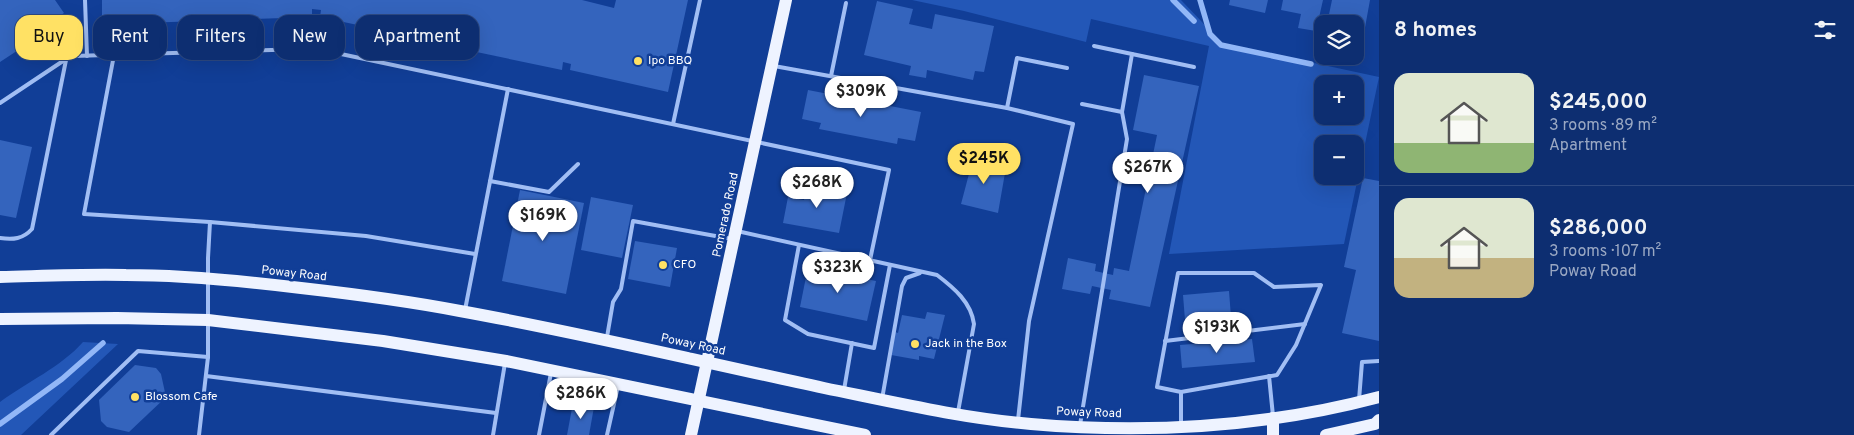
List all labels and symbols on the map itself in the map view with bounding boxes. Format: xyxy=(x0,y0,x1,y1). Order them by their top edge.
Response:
place label: Ipo BBQ xyxy=(648,53,692,69)
marker: Ipo BBQ xyxy=(632,55,644,67)
pin: $309K xyxy=(826,76,896,118)
pin: $245K xyxy=(949,142,1019,185)
pin: $267K xyxy=(1113,152,1183,194)
pin: $268K xyxy=(782,166,852,209)
street label: Pomerado Road xyxy=(709,171,743,259)
pin: $169K xyxy=(508,200,578,242)
pin: $323K xyxy=(803,252,873,294)
place label: CFO xyxy=(673,257,696,273)
marker: CFO xyxy=(657,259,669,271)
street label: Poway Road xyxy=(260,263,328,285)
pin: $193K xyxy=(1182,312,1252,354)
street label: Poway Road xyxy=(659,330,727,360)
place label: Jack in the Box xyxy=(925,336,1007,352)
marker: Jack in the Box xyxy=(909,338,921,350)
pin: $286K xyxy=(546,378,616,420)
place label: Blossom Cafe xyxy=(145,389,218,405)
marker: Blossom Cafe xyxy=(129,391,141,403)
street label: Poway Road xyxy=(1056,404,1122,422)

